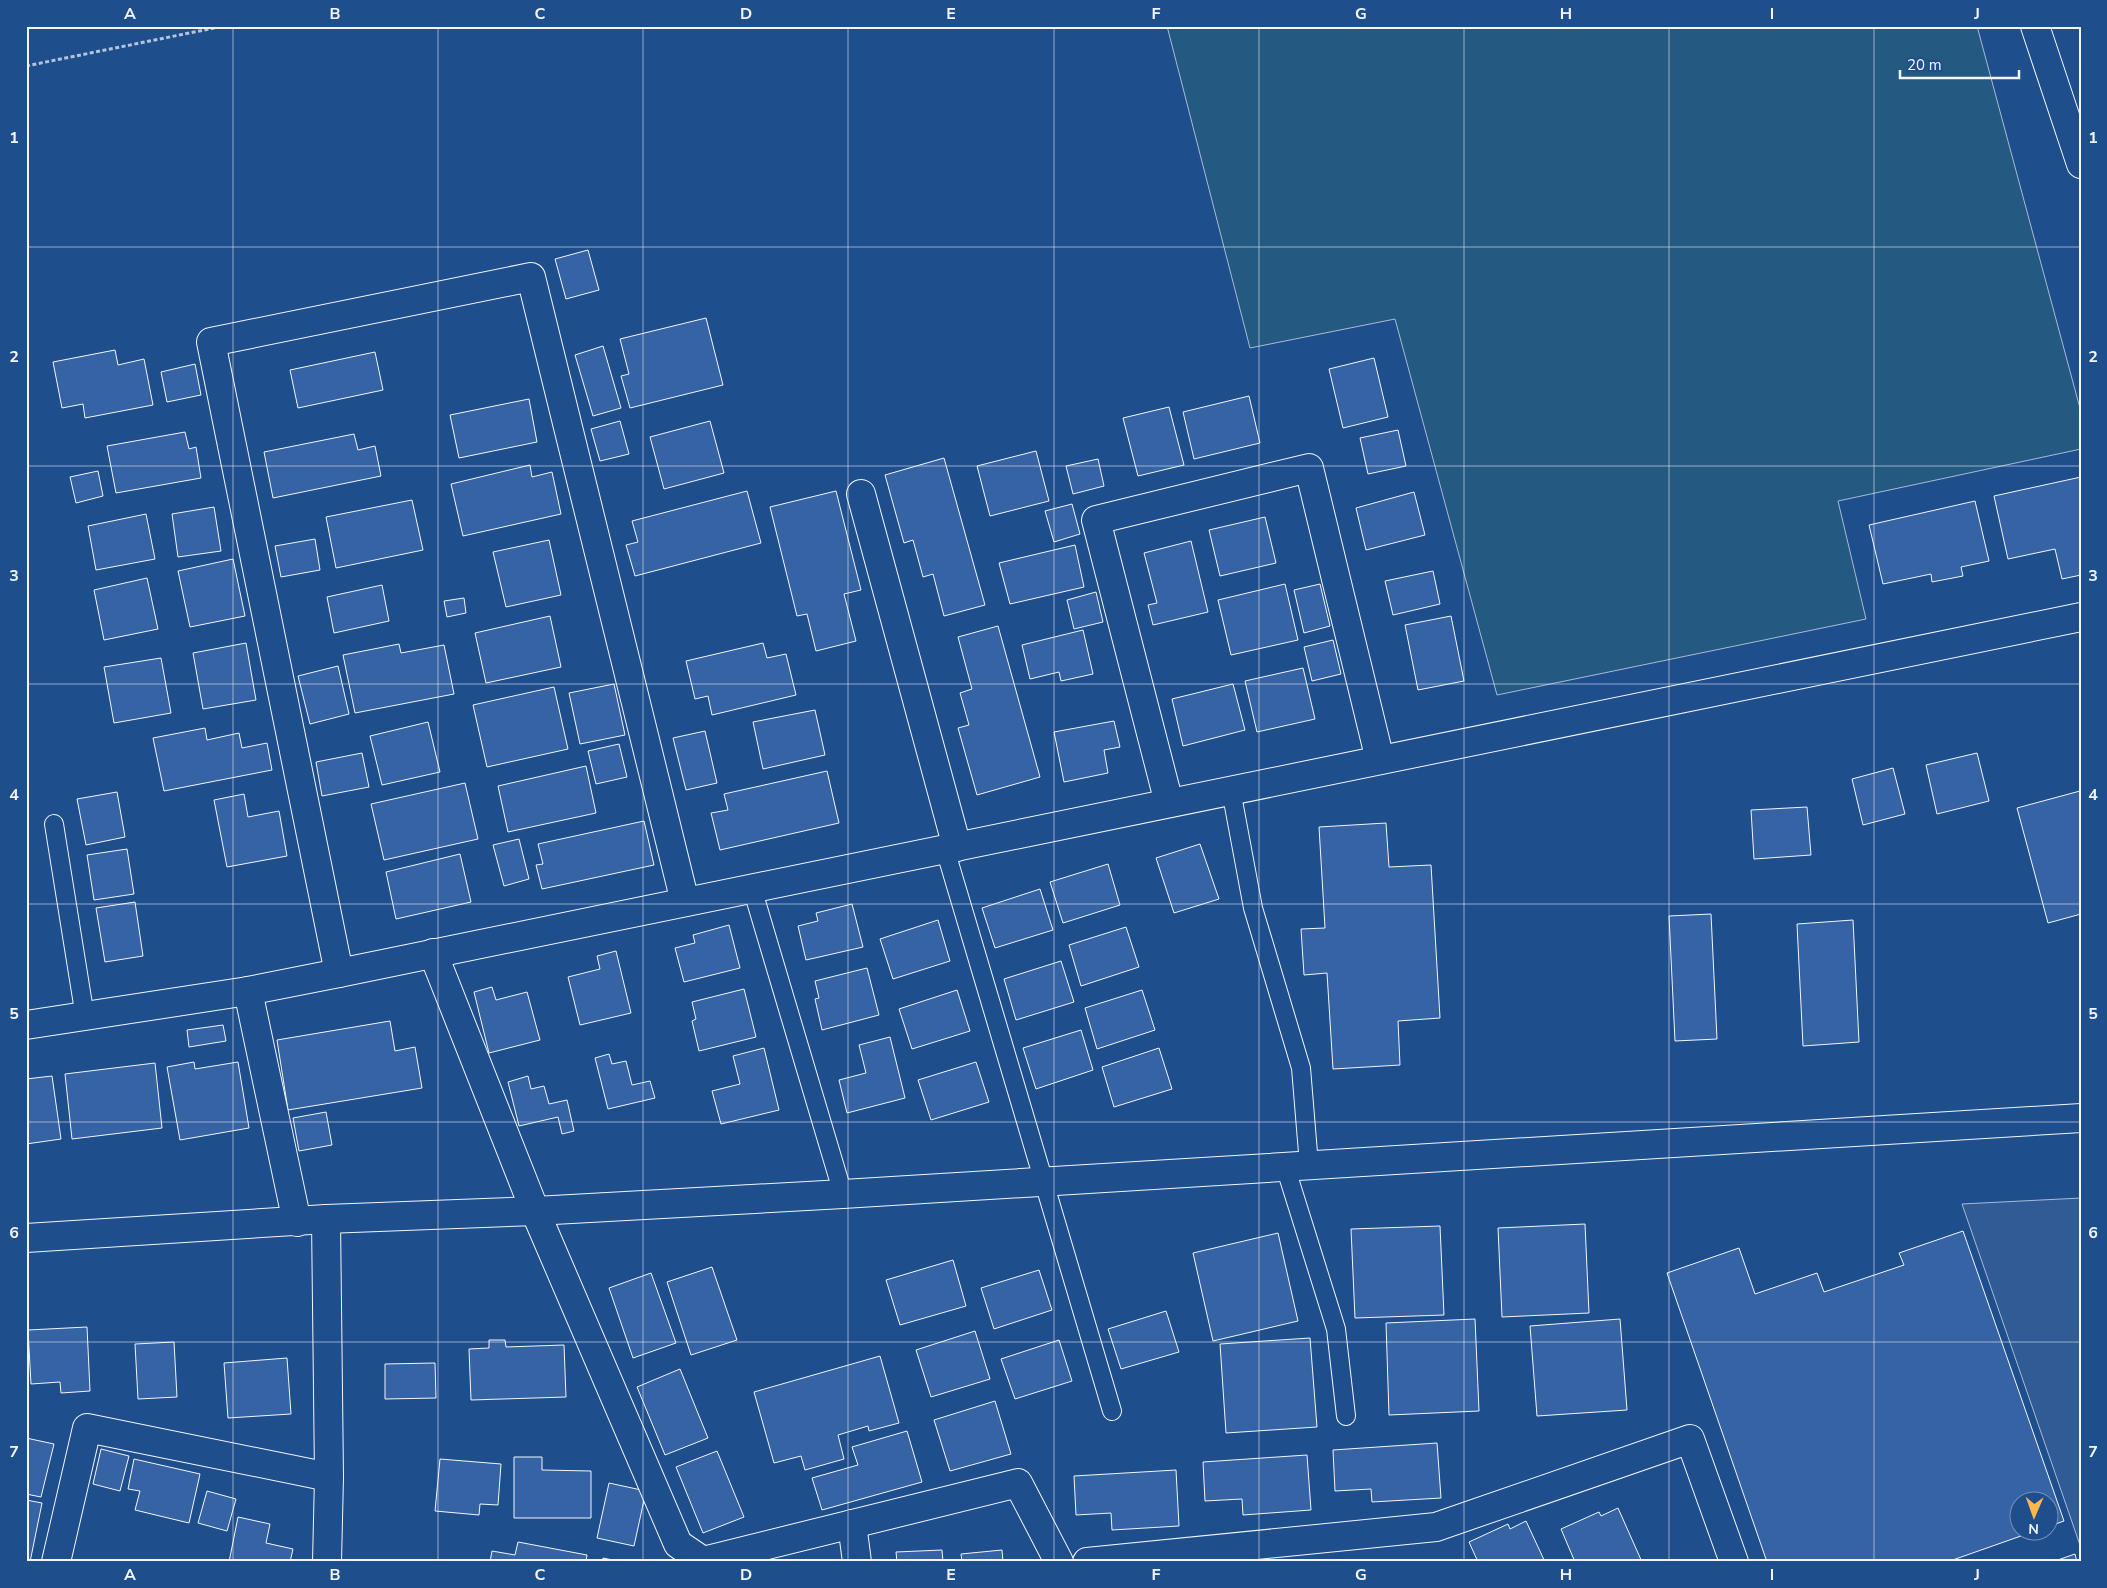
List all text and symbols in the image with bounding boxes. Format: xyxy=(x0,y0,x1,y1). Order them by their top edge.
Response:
text: A xyxy=(124,3,136,25)
text: B xyxy=(329,3,341,25)
text: C xyxy=(535,3,546,25)
text: D xyxy=(740,3,752,25)
text: E xyxy=(946,3,956,25)
text: F xyxy=(1152,3,1161,25)
text: G xyxy=(1355,3,1367,25)
text: H xyxy=(1560,3,1572,25)
text: I xyxy=(1770,3,1774,25)
text: J xyxy=(1973,3,1980,25)
scale bar xyxy=(1900,48,2018,80)
text: 20 m xyxy=(1907,55,1942,75)
text: 1 xyxy=(9,127,19,149)
text: 1 xyxy=(2088,127,2098,149)
text: 2 xyxy=(9,346,19,368)
text: 2 xyxy=(2088,346,2098,368)
text: 3 xyxy=(9,565,19,587)
text: 3 xyxy=(2088,565,2098,587)
text: 4 xyxy=(9,784,19,806)
text: 4 xyxy=(2088,784,2098,806)
text: 5 xyxy=(9,1003,19,1025)
text: 5 xyxy=(2088,1003,2098,1025)
text: 6 xyxy=(9,1222,19,1244)
text: 6 xyxy=(2088,1222,2098,1244)
text: 7 xyxy=(9,1441,19,1463)
text: 7 xyxy=(2088,1441,2098,1463)
north arrow xyxy=(2010,1490,2060,1540)
text: N xyxy=(2028,1519,2039,1538)
text: A xyxy=(124,1564,136,1586)
text: B xyxy=(329,1564,341,1586)
text: C xyxy=(535,1564,546,1586)
text: D xyxy=(740,1564,752,1586)
text: E xyxy=(946,1564,956,1586)
text: F xyxy=(1152,1564,1161,1586)
text: G xyxy=(1355,1564,1367,1586)
text: H xyxy=(1560,1564,1572,1586)
text: I xyxy=(1770,1564,1774,1586)
text: J xyxy=(1973,1564,1980,1586)

